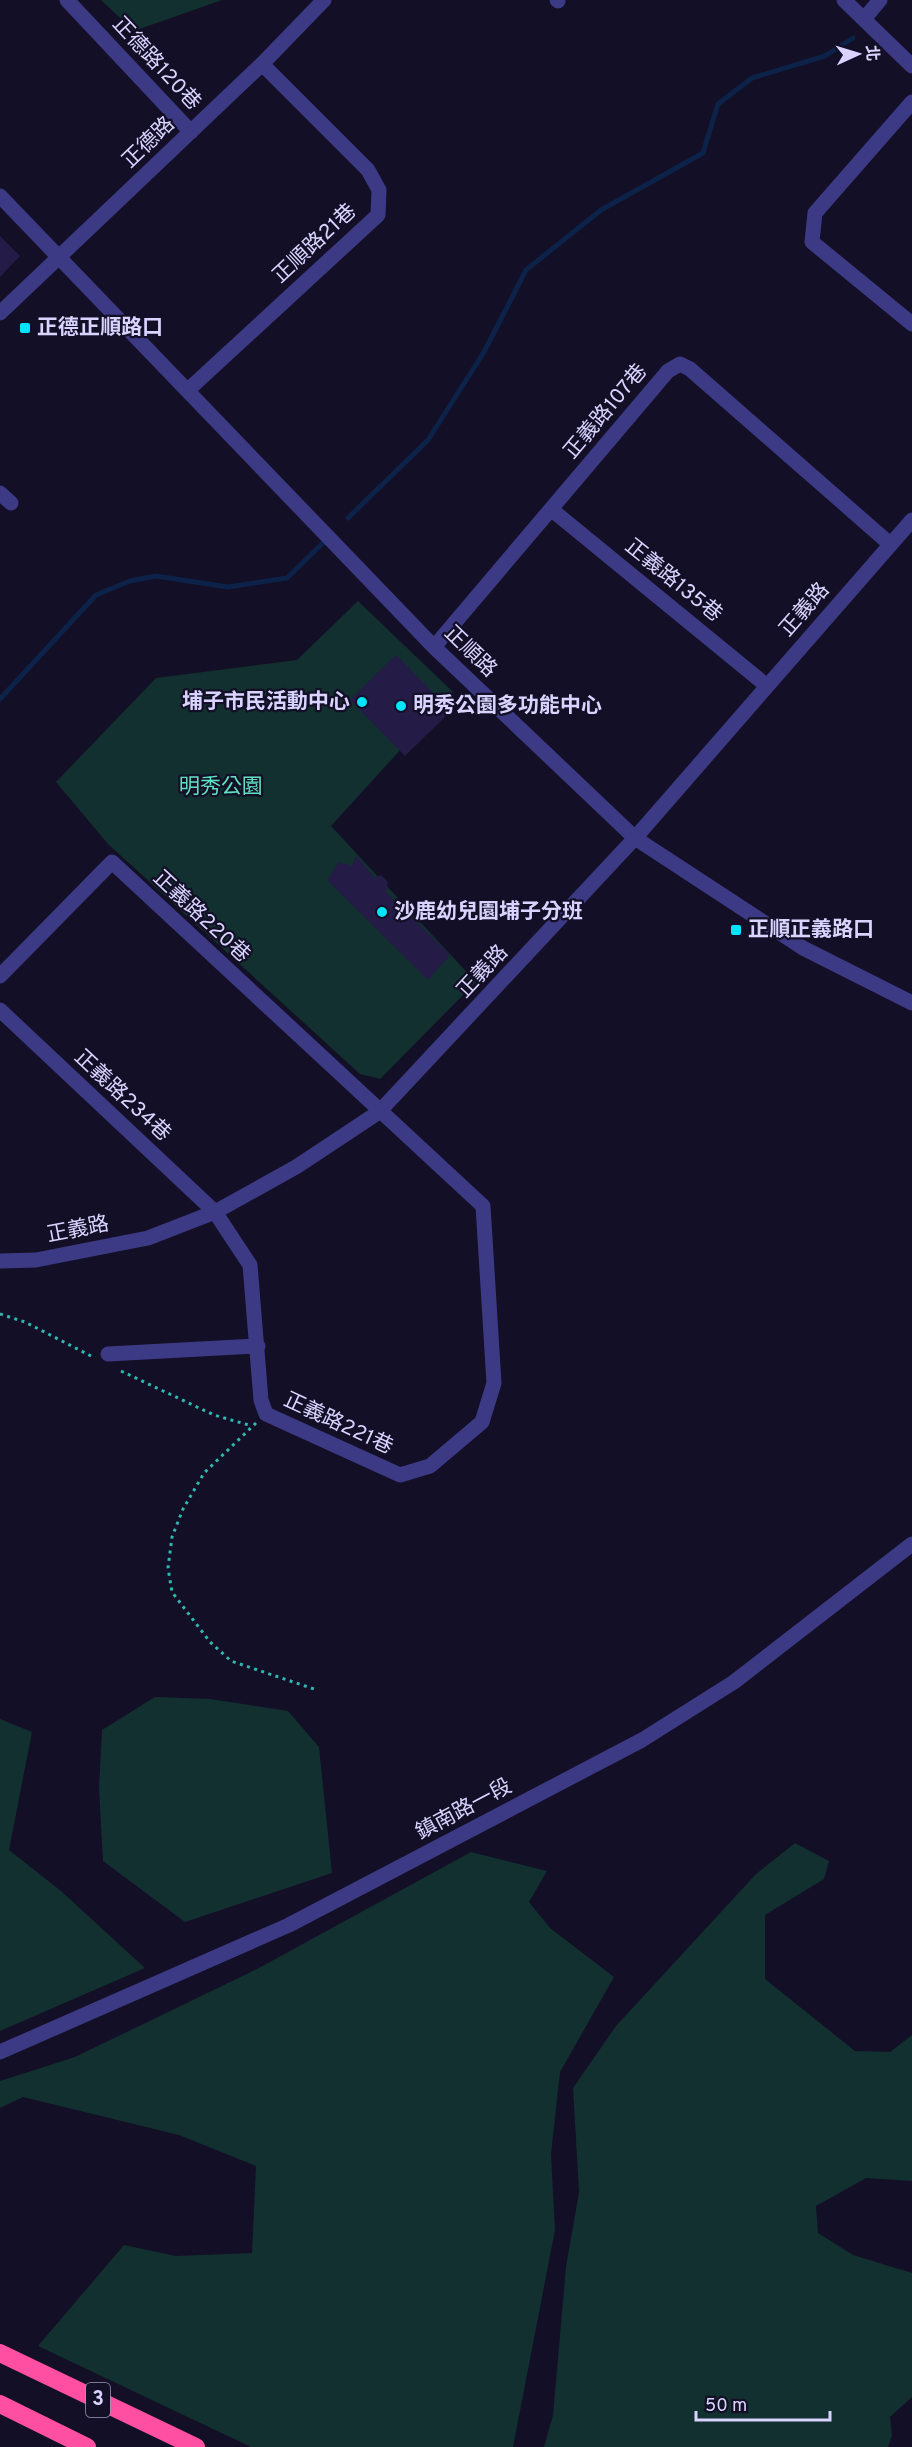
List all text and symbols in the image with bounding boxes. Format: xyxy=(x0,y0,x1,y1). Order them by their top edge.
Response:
street label: 正德路120巷 xyxy=(106,12,206,116)
north arrow xyxy=(828,24,888,84)
text: 北 xyxy=(860,44,882,62)
street label: 正德路 xyxy=(117,111,181,175)
street label: 正順路21巷 xyxy=(268,198,362,290)
place label: 正德正順路口 xyxy=(37,315,163,342)
marker: 正德正順路口 xyxy=(18,321,32,335)
street label: 正義路107巷 xyxy=(558,359,654,465)
street label: 正義路135巷 xyxy=(619,534,727,628)
street label: 正義路 xyxy=(774,577,836,643)
street label: 正順路 xyxy=(438,620,502,684)
place label: 埔子市民活動中心 xyxy=(182,689,350,716)
place label: 明秀公園多功能中心 xyxy=(413,693,602,720)
marker: 埔子市民活動中心 xyxy=(355,695,369,709)
marker: 明秀公園多功能中心 xyxy=(394,699,408,713)
park label: 明秀公園 xyxy=(179,774,263,801)
street label: 正義路220巷 xyxy=(147,865,255,969)
place label: 沙鹿幼兒園埔子分班 xyxy=(394,899,583,926)
marker: 沙鹿幼兒園埔子分班 xyxy=(375,905,389,919)
place label: 正順正義路口 xyxy=(748,917,874,944)
marker: 正順正義路口 xyxy=(729,923,743,937)
street label: 正義路 xyxy=(452,940,514,1004)
street label: 正義路234巷 xyxy=(68,1044,176,1148)
street label: 正義路 xyxy=(45,1211,111,1249)
street label: 正義路221巷 xyxy=(279,1387,397,1461)
street label: 鎮南路一段 xyxy=(411,1773,517,1847)
road number: 3 xyxy=(86,2383,110,2417)
scale bar xyxy=(696,2384,830,2422)
text: 50 m xyxy=(705,2395,747,2418)

